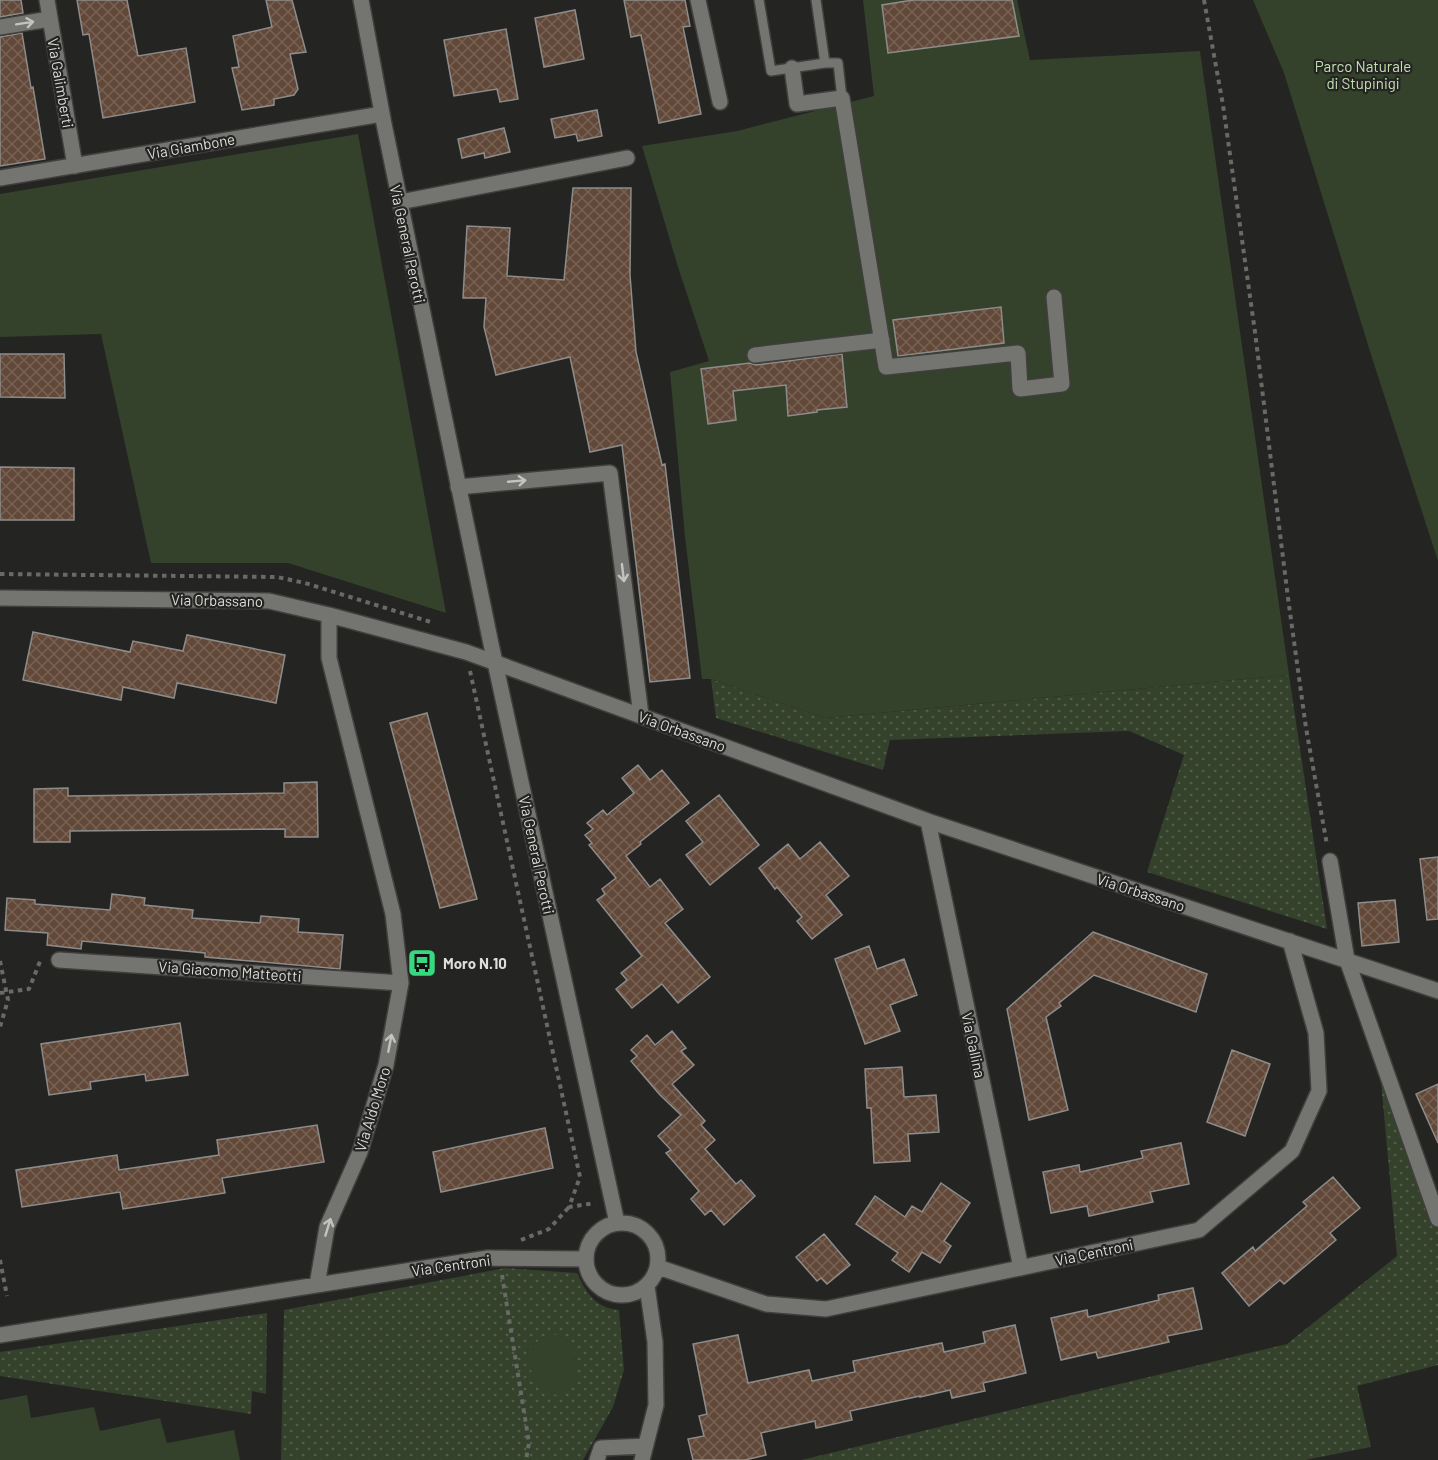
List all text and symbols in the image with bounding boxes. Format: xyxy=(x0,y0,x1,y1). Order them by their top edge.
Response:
one-way arrow xyxy=(15,18,34,29)
street label: Via Galimberti xyxy=(44,37,78,129)
park label: Parco Naturale di Stupinigi xyxy=(1315,57,1411,92)
street label: Via Giambone xyxy=(146,129,236,163)
street label: Via General Perotti xyxy=(387,183,429,305)
one-way arrow xyxy=(506,475,526,486)
one-way arrow xyxy=(618,562,629,582)
street label: Via Orbassano xyxy=(171,590,263,610)
street label: Via Orbassano xyxy=(636,707,728,755)
street label: Via General Perotti xyxy=(516,794,558,916)
street label: Via Orbassano xyxy=(1094,869,1188,915)
bus stop icon: Moro N.10 xyxy=(406,947,438,979)
place label: Moro N.10 xyxy=(443,954,507,972)
street label: Via Giacomo Matteotti xyxy=(158,957,302,985)
street label: Via Gallina xyxy=(958,1011,990,1079)
one-way arrow xyxy=(385,1034,396,1054)
street label: Via Aldo Moro xyxy=(351,1064,393,1154)
one-way arrow xyxy=(323,1218,334,1237)
street label: Via Centroni xyxy=(1053,1235,1135,1269)
street label: Via Centroni xyxy=(410,1251,492,1279)

